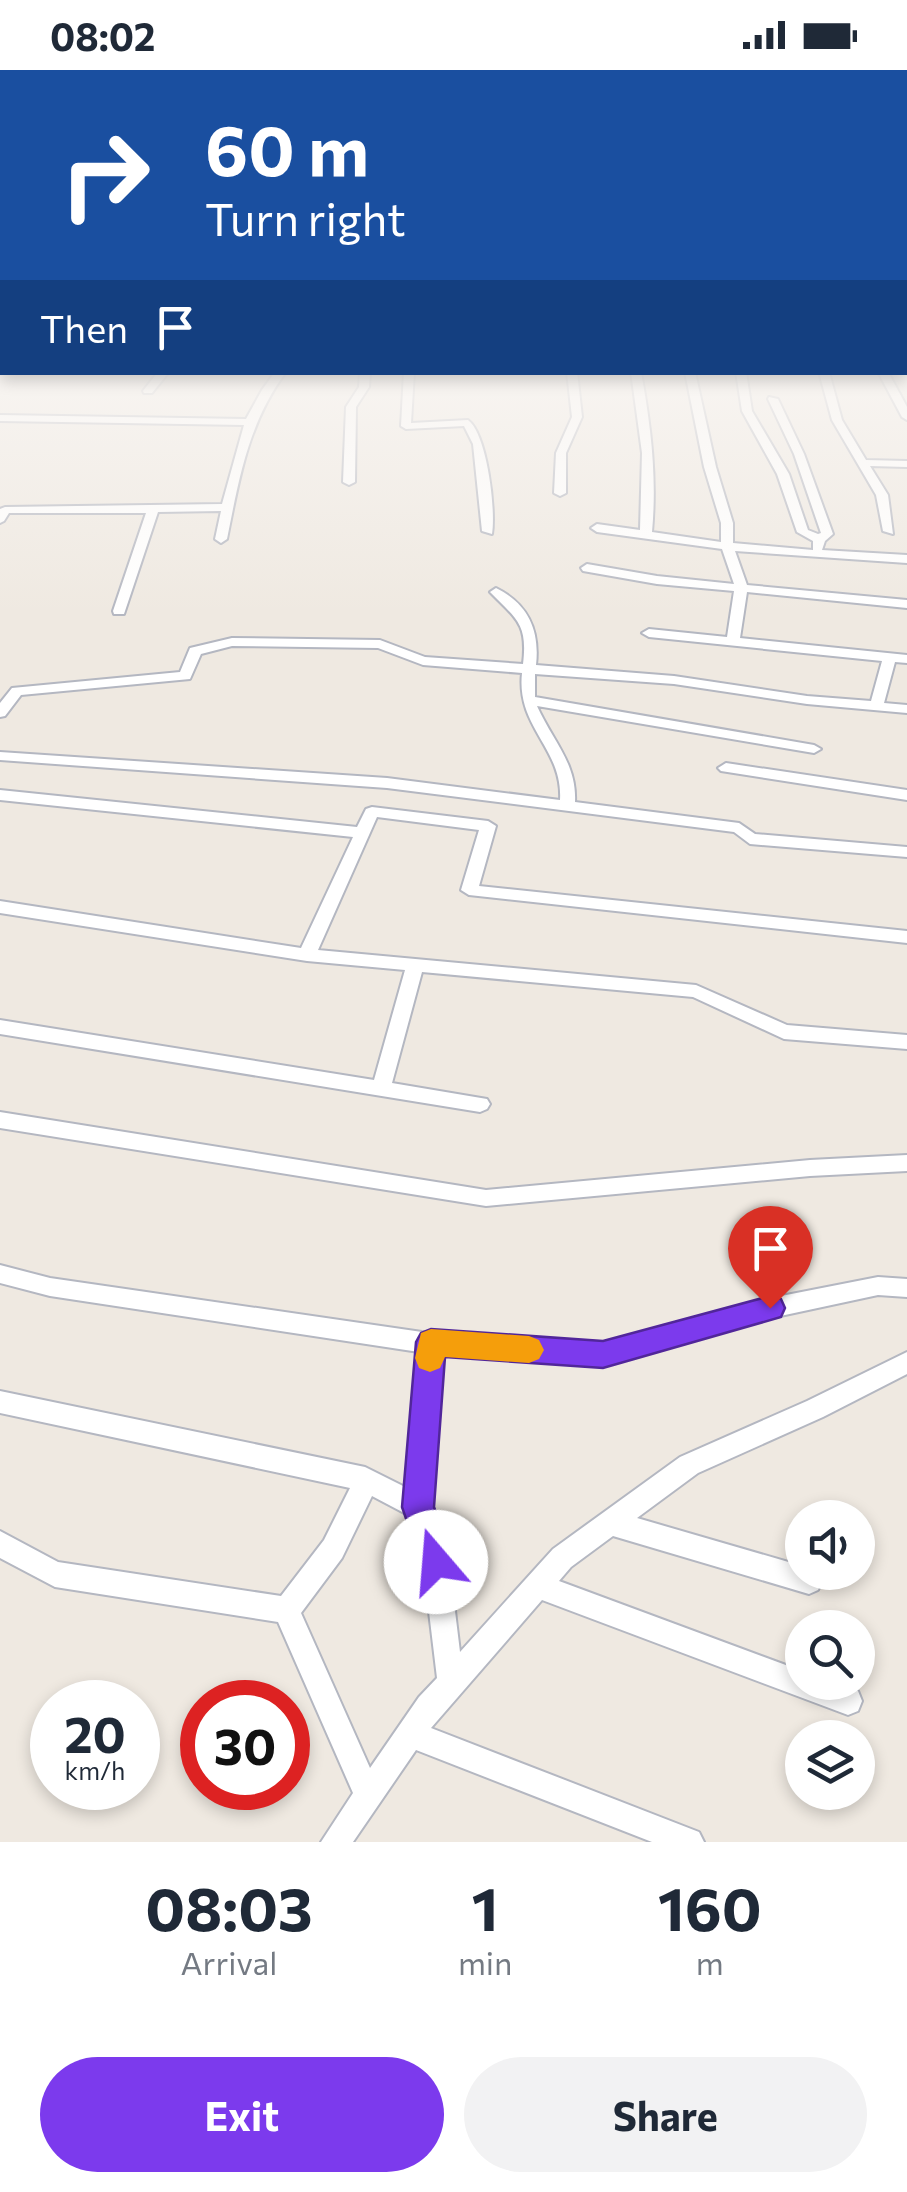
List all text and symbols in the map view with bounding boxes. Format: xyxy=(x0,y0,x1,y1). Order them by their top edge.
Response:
text: 08:02 xyxy=(50,12,155,59)
text: 60 m xyxy=(205,105,369,190)
icon: right xyxy=(40,110,170,240)
text: Turn right xyxy=(205,190,406,245)
icon: arrive xyxy=(148,300,203,355)
text: Then xyxy=(40,304,128,351)
pin xyxy=(728,1206,813,1309)
icon: arrive xyxy=(743,1221,798,1276)
map controls xyxy=(785,1500,875,1810)
button: sound xyxy=(785,1500,875,1590)
position arrow xyxy=(384,1510,488,1614)
button: search xyxy=(785,1610,875,1700)
speed limit sign: 30 xyxy=(180,1680,310,1810)
text: 20 xyxy=(64,1702,126,1763)
button: layers xyxy=(785,1720,875,1810)
text: km/h xyxy=(65,1755,125,1785)
text: 08:03 xyxy=(145,1870,313,1943)
text: 1 xyxy=(472,1870,499,1943)
text: 160 xyxy=(658,1870,762,1943)
text: Arrival xyxy=(181,1942,277,1982)
text: min xyxy=(458,1942,512,1982)
text: m xyxy=(696,1942,724,1982)
button: Exit xyxy=(40,2057,444,2172)
button: Share xyxy=(464,2057,867,2172)

